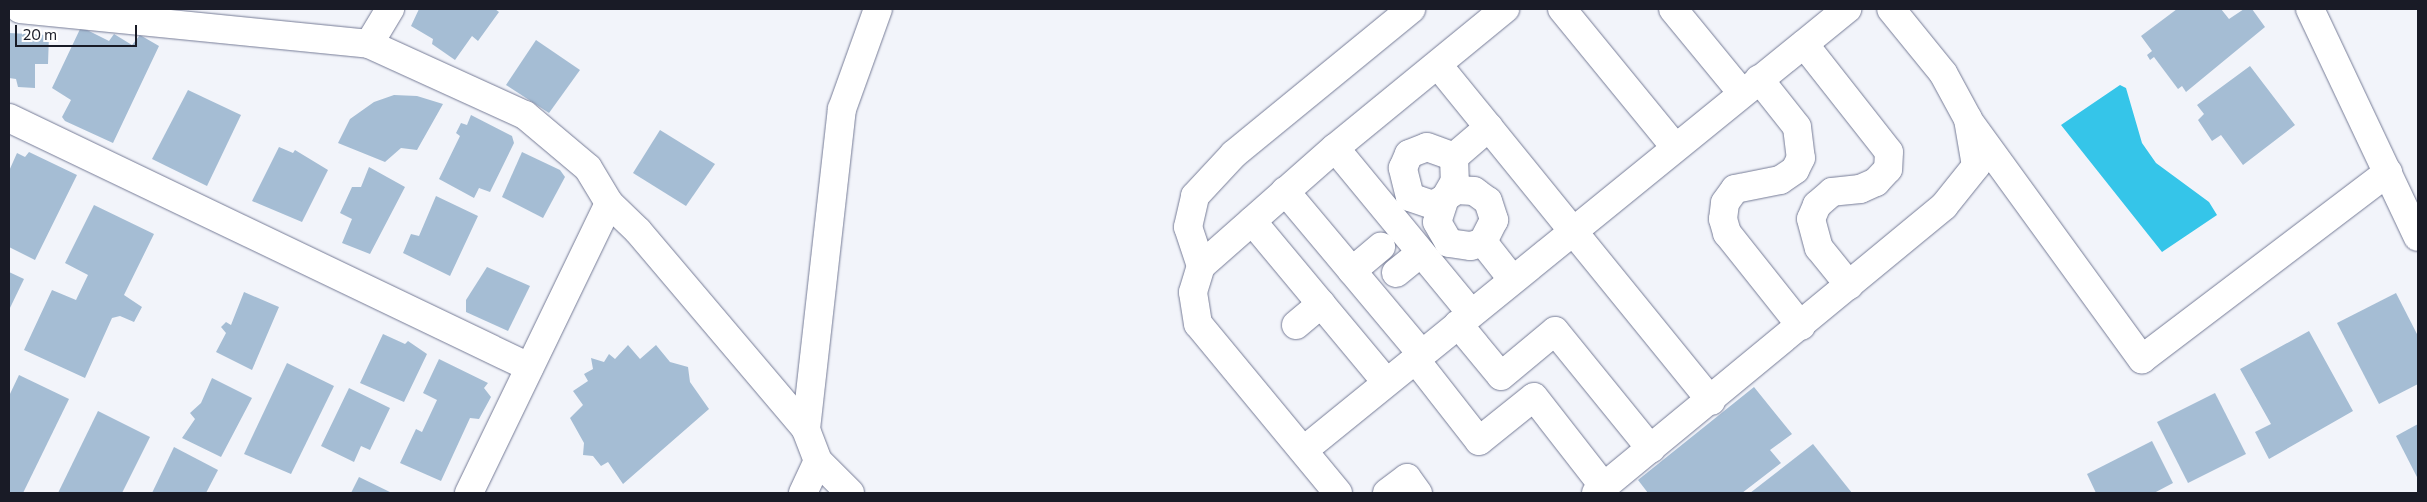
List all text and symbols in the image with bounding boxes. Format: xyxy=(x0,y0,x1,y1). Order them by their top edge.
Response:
scale bar xyxy=(18,15,140,47)
text: 20 m xyxy=(23,25,57,43)

